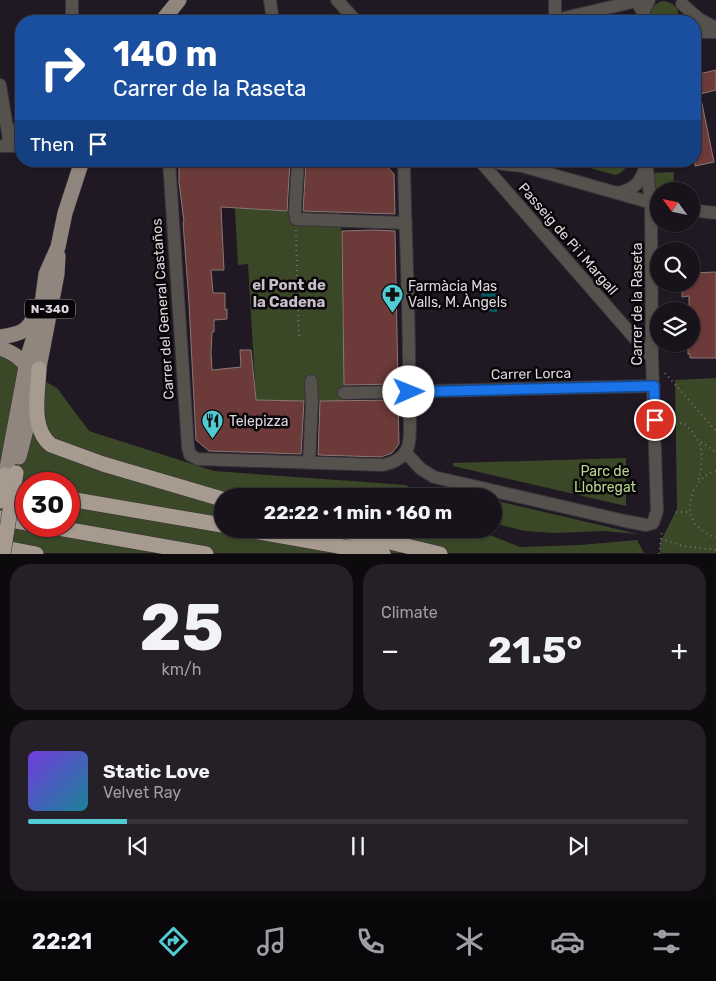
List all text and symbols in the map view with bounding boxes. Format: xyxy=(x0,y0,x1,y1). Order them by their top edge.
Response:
text: 140 m xyxy=(113,33,218,75)
icon: right xyxy=(30,35,95,100)
text: Carrer de la Raseta xyxy=(113,75,306,102)
icon: arrive xyxy=(84,130,112,158)
text: Then xyxy=(30,133,74,156)
street label: Passeig de Pi i Margall xyxy=(515,179,621,299)
north arrow xyxy=(650,182,700,232)
map controls xyxy=(650,182,700,352)
street label: Carrer del General Castaños xyxy=(148,218,178,400)
street label: Carrer de la Raseta xyxy=(629,242,646,366)
button: search xyxy=(650,242,700,292)
district label: el Pont de la Cadena xyxy=(252,276,326,311)
place label: Farmàcia Mas Valls, M. Àngels xyxy=(408,278,507,311)
pharmacy icon: Farmàcia Mas Valls, M. Àngels xyxy=(380,282,404,313)
road number: N-340 xyxy=(25,300,75,318)
button: layers xyxy=(650,302,700,352)
position arrow xyxy=(382,365,434,417)
street label: Carrer Lorca xyxy=(491,365,571,383)
pin xyxy=(634,399,676,441)
icon: arrive xyxy=(641,406,669,434)
restaurant icon: Telepizza xyxy=(201,409,225,440)
place label: Telepizza xyxy=(229,413,289,430)
park label: Parc de Llobregat xyxy=(574,463,637,496)
speed limit sign: 30 xyxy=(15,472,80,537)
text: 22:22 · 1 min · 160 m xyxy=(264,501,452,524)
text: 25 xyxy=(139,589,224,666)
text: Climate xyxy=(381,603,438,622)
text: 21.5° xyxy=(488,627,582,673)
text: − xyxy=(381,634,399,667)
text: + xyxy=(671,634,688,667)
text: km/h xyxy=(162,660,201,679)
text: Static Love xyxy=(103,760,210,783)
text: Velvet Ray xyxy=(103,783,181,802)
icon: previous xyxy=(124,832,152,860)
icon: pause xyxy=(344,832,372,860)
icon: next xyxy=(564,832,592,860)
icon: directions xyxy=(156,924,191,959)
icon: music xyxy=(254,924,289,959)
icon: phone xyxy=(353,924,388,959)
icon: climate xyxy=(452,924,487,959)
icon: car xyxy=(550,924,585,959)
icon: filters xyxy=(649,924,684,959)
text: 22:21 xyxy=(32,928,92,955)

